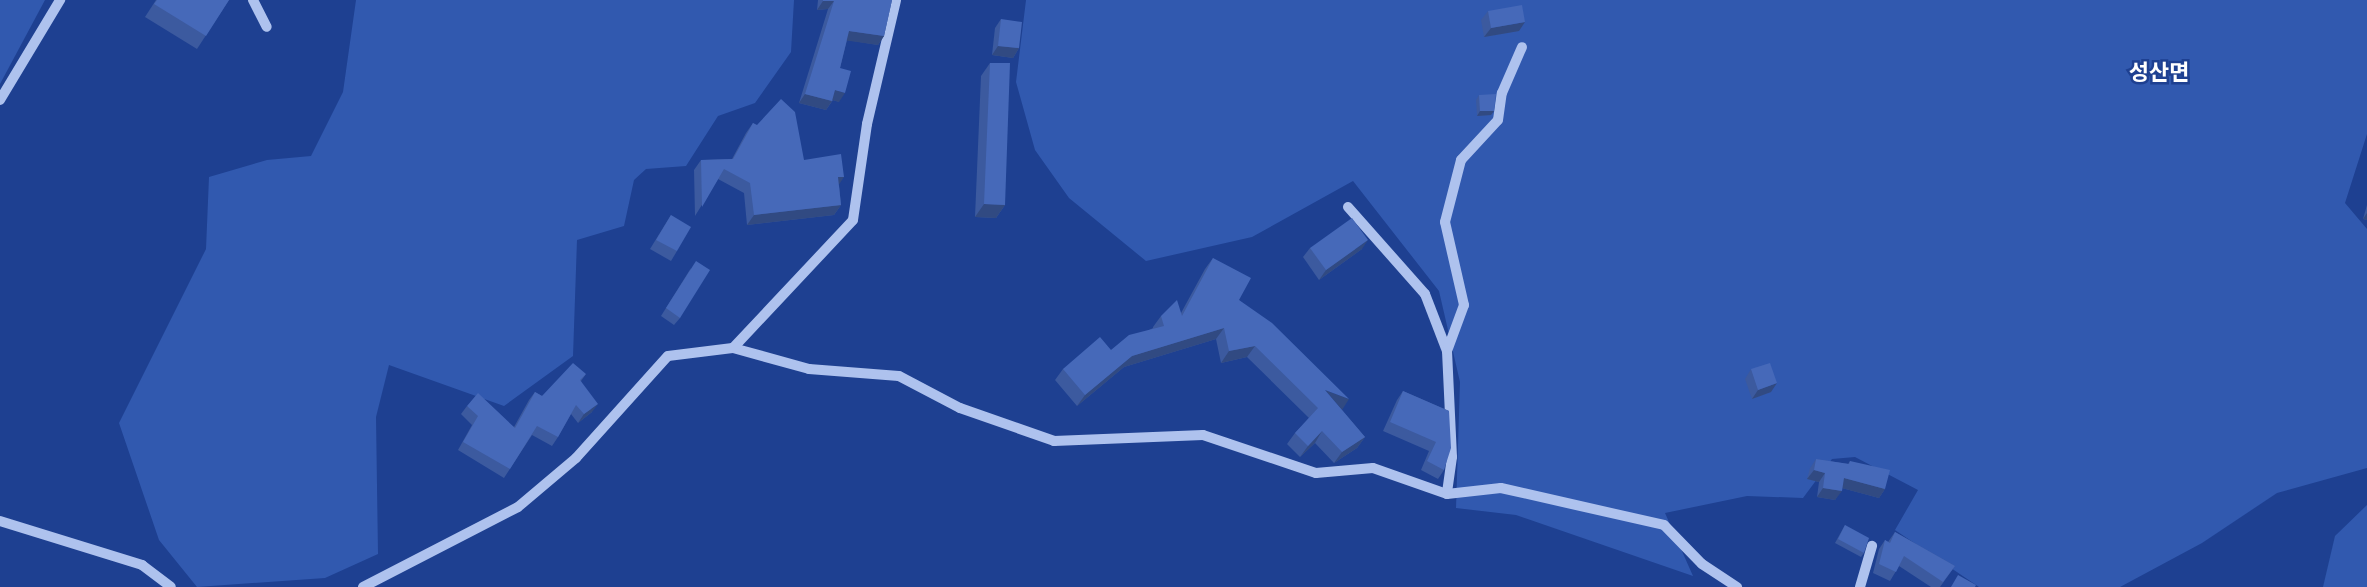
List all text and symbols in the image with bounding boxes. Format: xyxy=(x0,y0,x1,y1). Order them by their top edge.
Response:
district label: 성산면 xyxy=(2129,59,2189,85)

